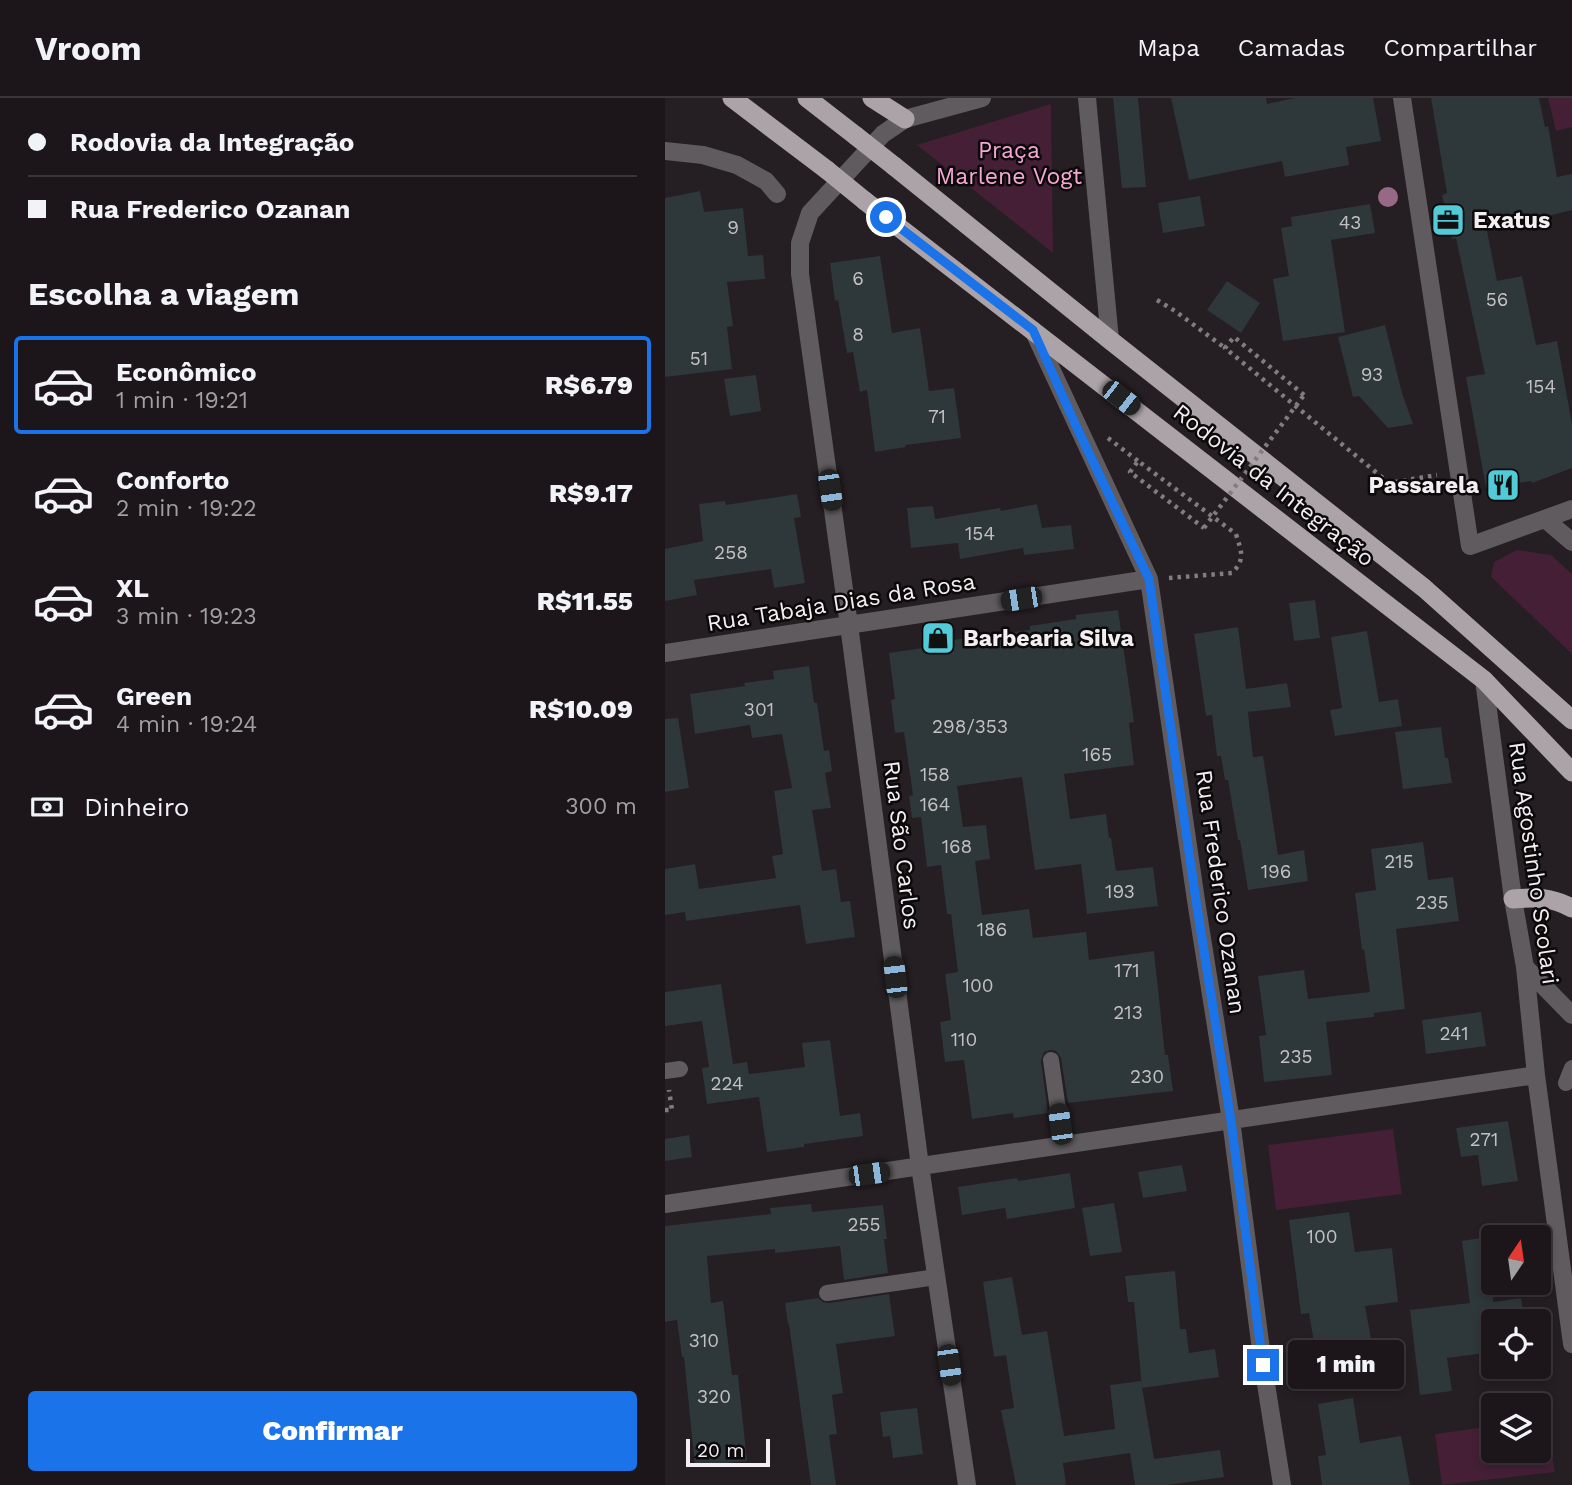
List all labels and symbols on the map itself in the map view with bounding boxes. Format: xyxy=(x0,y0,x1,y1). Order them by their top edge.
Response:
park label: Praça Marlene Vogt xyxy=(936,137,1083,190)
route start xyxy=(870,201,902,233)
office icon: Exatus xyxy=(1429,201,1467,239)
place label: Exatus xyxy=(1473,207,1550,234)
house number: 43 xyxy=(1339,211,1361,234)
house number: 9 xyxy=(727,216,739,239)
house number: 6 xyxy=(852,267,864,290)
house number: 56 xyxy=(1486,288,1508,311)
house number: 8 xyxy=(852,323,864,346)
house number: 51 xyxy=(690,347,708,370)
house number: 93 xyxy=(1361,363,1383,386)
house number: 154 xyxy=(1526,375,1556,398)
car xyxy=(1098,377,1145,419)
street label: Rodovia da Integração xyxy=(1168,398,1380,572)
house number: 71 xyxy=(928,405,946,428)
restaurant icon: Passarela xyxy=(1484,466,1522,504)
car xyxy=(817,468,844,512)
place label: Passarela xyxy=(1368,472,1480,499)
house number: 154 xyxy=(965,522,995,545)
house number: 258 xyxy=(714,541,748,564)
street label: Rua Tabaja Dias da Rosa xyxy=(705,568,977,637)
car xyxy=(999,585,1044,613)
shop icon: Barbearia Silva xyxy=(919,619,957,657)
place label: Barbearia Silva xyxy=(963,625,1135,652)
house number: 301 xyxy=(744,698,774,721)
house number: 298/353 xyxy=(932,715,1008,738)
street label: Rua Agostinho Scolari xyxy=(1503,740,1564,986)
house number: 165 xyxy=(1082,743,1112,766)
street label: Rua São Carlos xyxy=(878,759,925,931)
house number: 158 xyxy=(920,763,950,786)
street label: Rua Frederico Ozanan xyxy=(1190,768,1251,1016)
house number: 164 xyxy=(920,793,950,816)
house number: 168 xyxy=(942,835,972,858)
house number: 215 xyxy=(1384,850,1414,873)
house number: 196 xyxy=(1261,860,1291,883)
house number: 193 xyxy=(1105,880,1135,903)
house number: 235 xyxy=(1415,891,1449,914)
house number: 186 xyxy=(977,918,1007,941)
car xyxy=(883,955,908,999)
house number: 171 xyxy=(1114,959,1140,982)
house number: 100 xyxy=(962,974,994,997)
house number: 213 xyxy=(1113,1001,1143,1024)
house number: 241 xyxy=(1439,1022,1469,1045)
house number: 110 xyxy=(951,1028,977,1051)
house number: 235 xyxy=(1279,1045,1313,1068)
house number: 230 xyxy=(1130,1065,1164,1088)
house number: 224 xyxy=(710,1072,744,1095)
car xyxy=(1047,1102,1074,1146)
house number: 271 xyxy=(1470,1128,1498,1151)
car xyxy=(847,1161,892,1187)
house number: 255 xyxy=(847,1213,881,1236)
house number: 100 xyxy=(1306,1225,1338,1248)
north arrow xyxy=(1481,1225,1551,1295)
house number: 310 xyxy=(689,1329,719,1352)
callout: 1 min xyxy=(1287,1340,1403,1390)
car xyxy=(936,1343,963,1387)
route end xyxy=(1247,1349,1279,1381)
house number: 320 xyxy=(697,1385,731,1408)
scale bar xyxy=(686,1436,770,1468)

